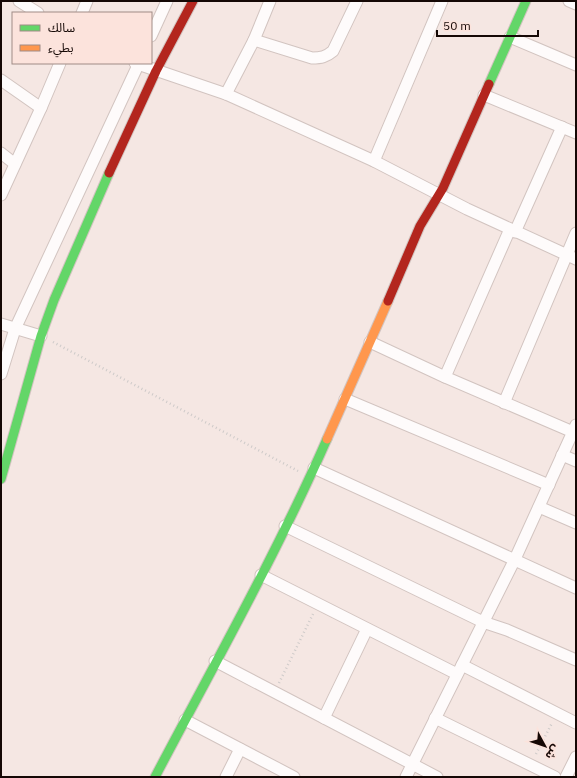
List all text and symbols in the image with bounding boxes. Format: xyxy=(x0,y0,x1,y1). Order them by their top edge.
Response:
legend xyxy=(12,12,152,64)
scale bar xyxy=(437,12,538,38)
text: 50 m xyxy=(443,18,471,33)
text: سالك xyxy=(48,20,75,35)
text: بطيء xyxy=(48,40,74,58)
north arrow xyxy=(525,726,565,766)
text: ش xyxy=(542,742,563,763)

